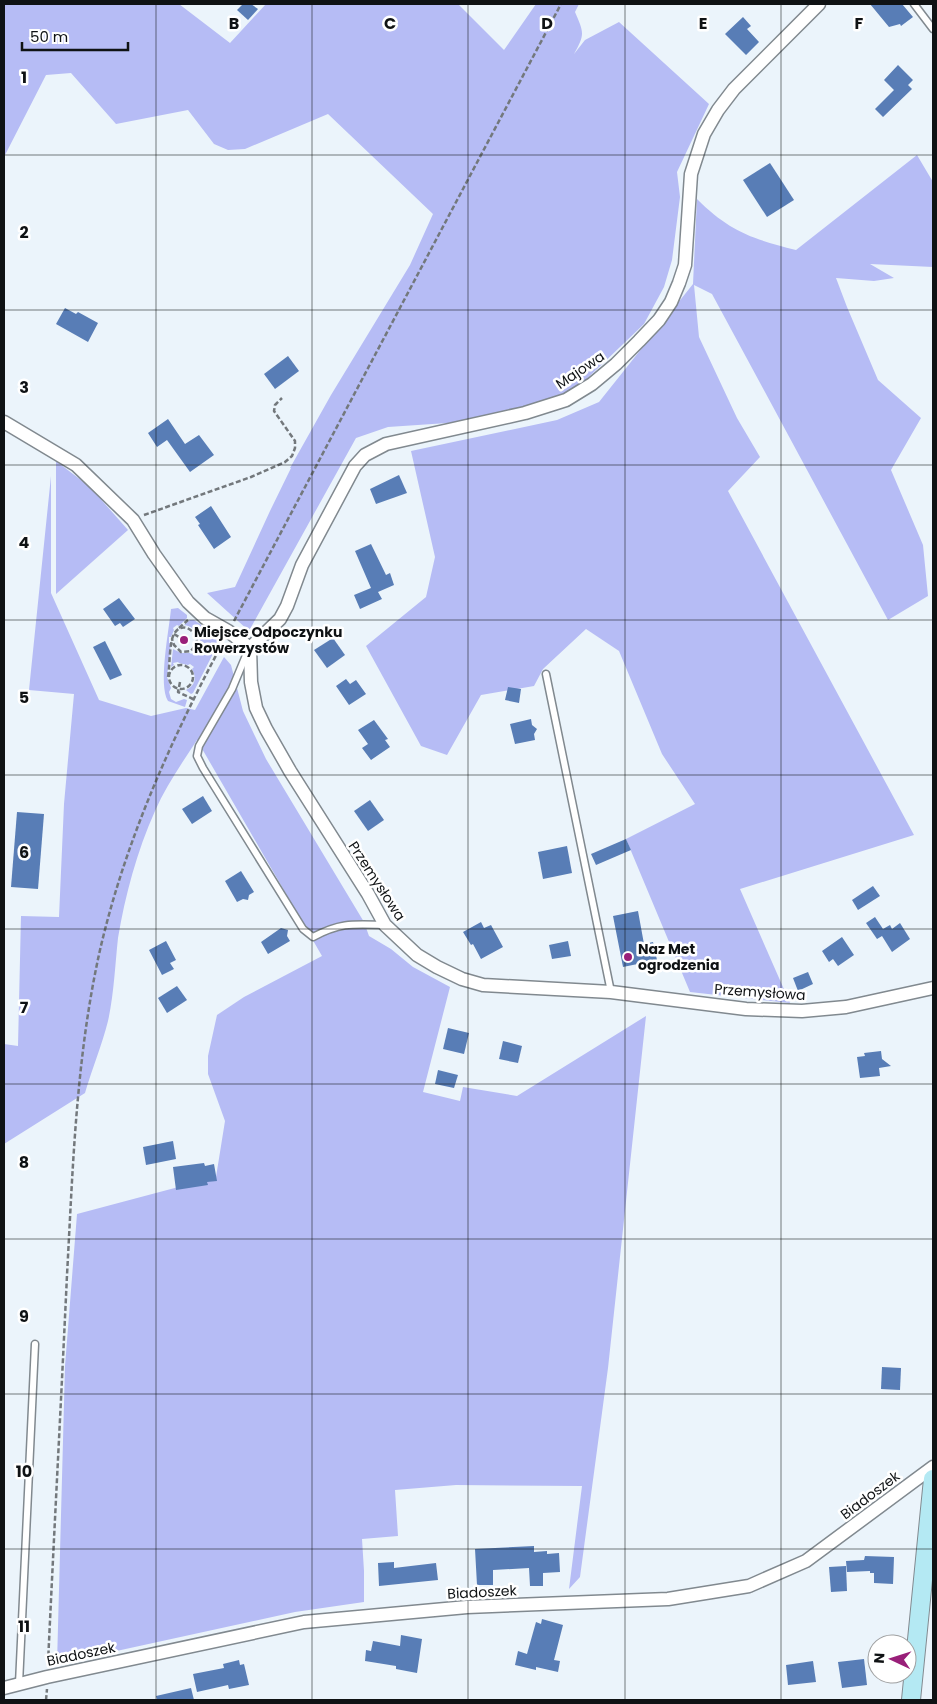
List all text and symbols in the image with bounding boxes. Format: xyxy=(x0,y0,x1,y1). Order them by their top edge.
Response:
text: B xyxy=(229,12,239,35)
text: C xyxy=(384,12,396,35)
text: D xyxy=(541,12,553,35)
text: E xyxy=(699,12,707,35)
text: F xyxy=(855,12,864,35)
scale bar xyxy=(22,20,129,52)
text: 50 m xyxy=(30,26,68,47)
text: 1 xyxy=(21,66,27,89)
text: 2 xyxy=(19,221,29,244)
street label: Majowa xyxy=(552,346,608,394)
text: 3 xyxy=(19,376,29,399)
text: 4 xyxy=(19,531,30,554)
place label: Miejsce Odpoczynku Rowerzystów xyxy=(194,622,342,658)
marker: Miejsce Odpoczynku Rowerzystów xyxy=(178,634,190,646)
text: 5 xyxy=(19,686,29,709)
street label: Przemysłowa xyxy=(344,837,410,925)
text: 6 xyxy=(19,841,29,864)
place label: Naz Met ogrodzenia xyxy=(638,939,719,975)
marker: Naz Met ogrodzenia xyxy=(622,951,634,963)
street label: Przemysłowa xyxy=(714,979,806,1005)
text: 7 xyxy=(20,996,29,1019)
text: 8 xyxy=(19,1151,29,1174)
text: 9 xyxy=(19,1305,29,1328)
text: 10 xyxy=(16,1460,32,1483)
street label: Biadoszek xyxy=(836,1466,904,1524)
street label: Biadoszek xyxy=(447,1580,518,1604)
text: 11 xyxy=(18,1615,30,1638)
north arrow xyxy=(867,1634,917,1684)
street label: Biadoszek xyxy=(45,1637,118,1671)
text: N xyxy=(869,1652,889,1664)

